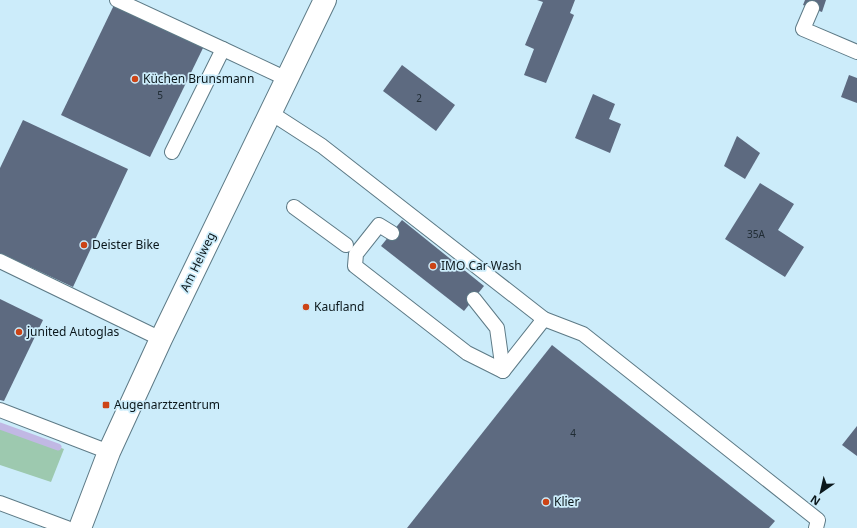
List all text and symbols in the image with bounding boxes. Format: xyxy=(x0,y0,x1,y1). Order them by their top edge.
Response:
place label: Küchen Brunsmann xyxy=(143,70,254,87)
marker: Küchen Brunsmann xyxy=(130,74,140,84)
house number: 5 xyxy=(157,88,163,102)
house number: 2 xyxy=(416,91,422,105)
house number: 35A xyxy=(747,227,766,241)
street label: Am Helweg xyxy=(176,229,219,294)
place label: Deister Bike xyxy=(92,236,160,253)
marker: Deister Bike xyxy=(79,240,89,250)
place label: IMO Car Wash xyxy=(441,257,522,274)
marker: IMO Car Wash xyxy=(428,261,438,271)
place label: Kaufland xyxy=(314,298,364,315)
marker: Kaufland xyxy=(301,302,311,312)
place label: junited Autoglas xyxy=(26,323,120,340)
marker: junited Autoglas xyxy=(14,327,24,337)
place label: Augenarztzentrum xyxy=(114,396,220,413)
marker: Augenarztzentrum xyxy=(101,400,111,410)
house number: 4 xyxy=(570,426,576,440)
north arrow xyxy=(801,472,841,512)
text: N xyxy=(807,492,823,509)
place label: Klier xyxy=(554,493,579,510)
marker: Klier xyxy=(541,497,551,507)

